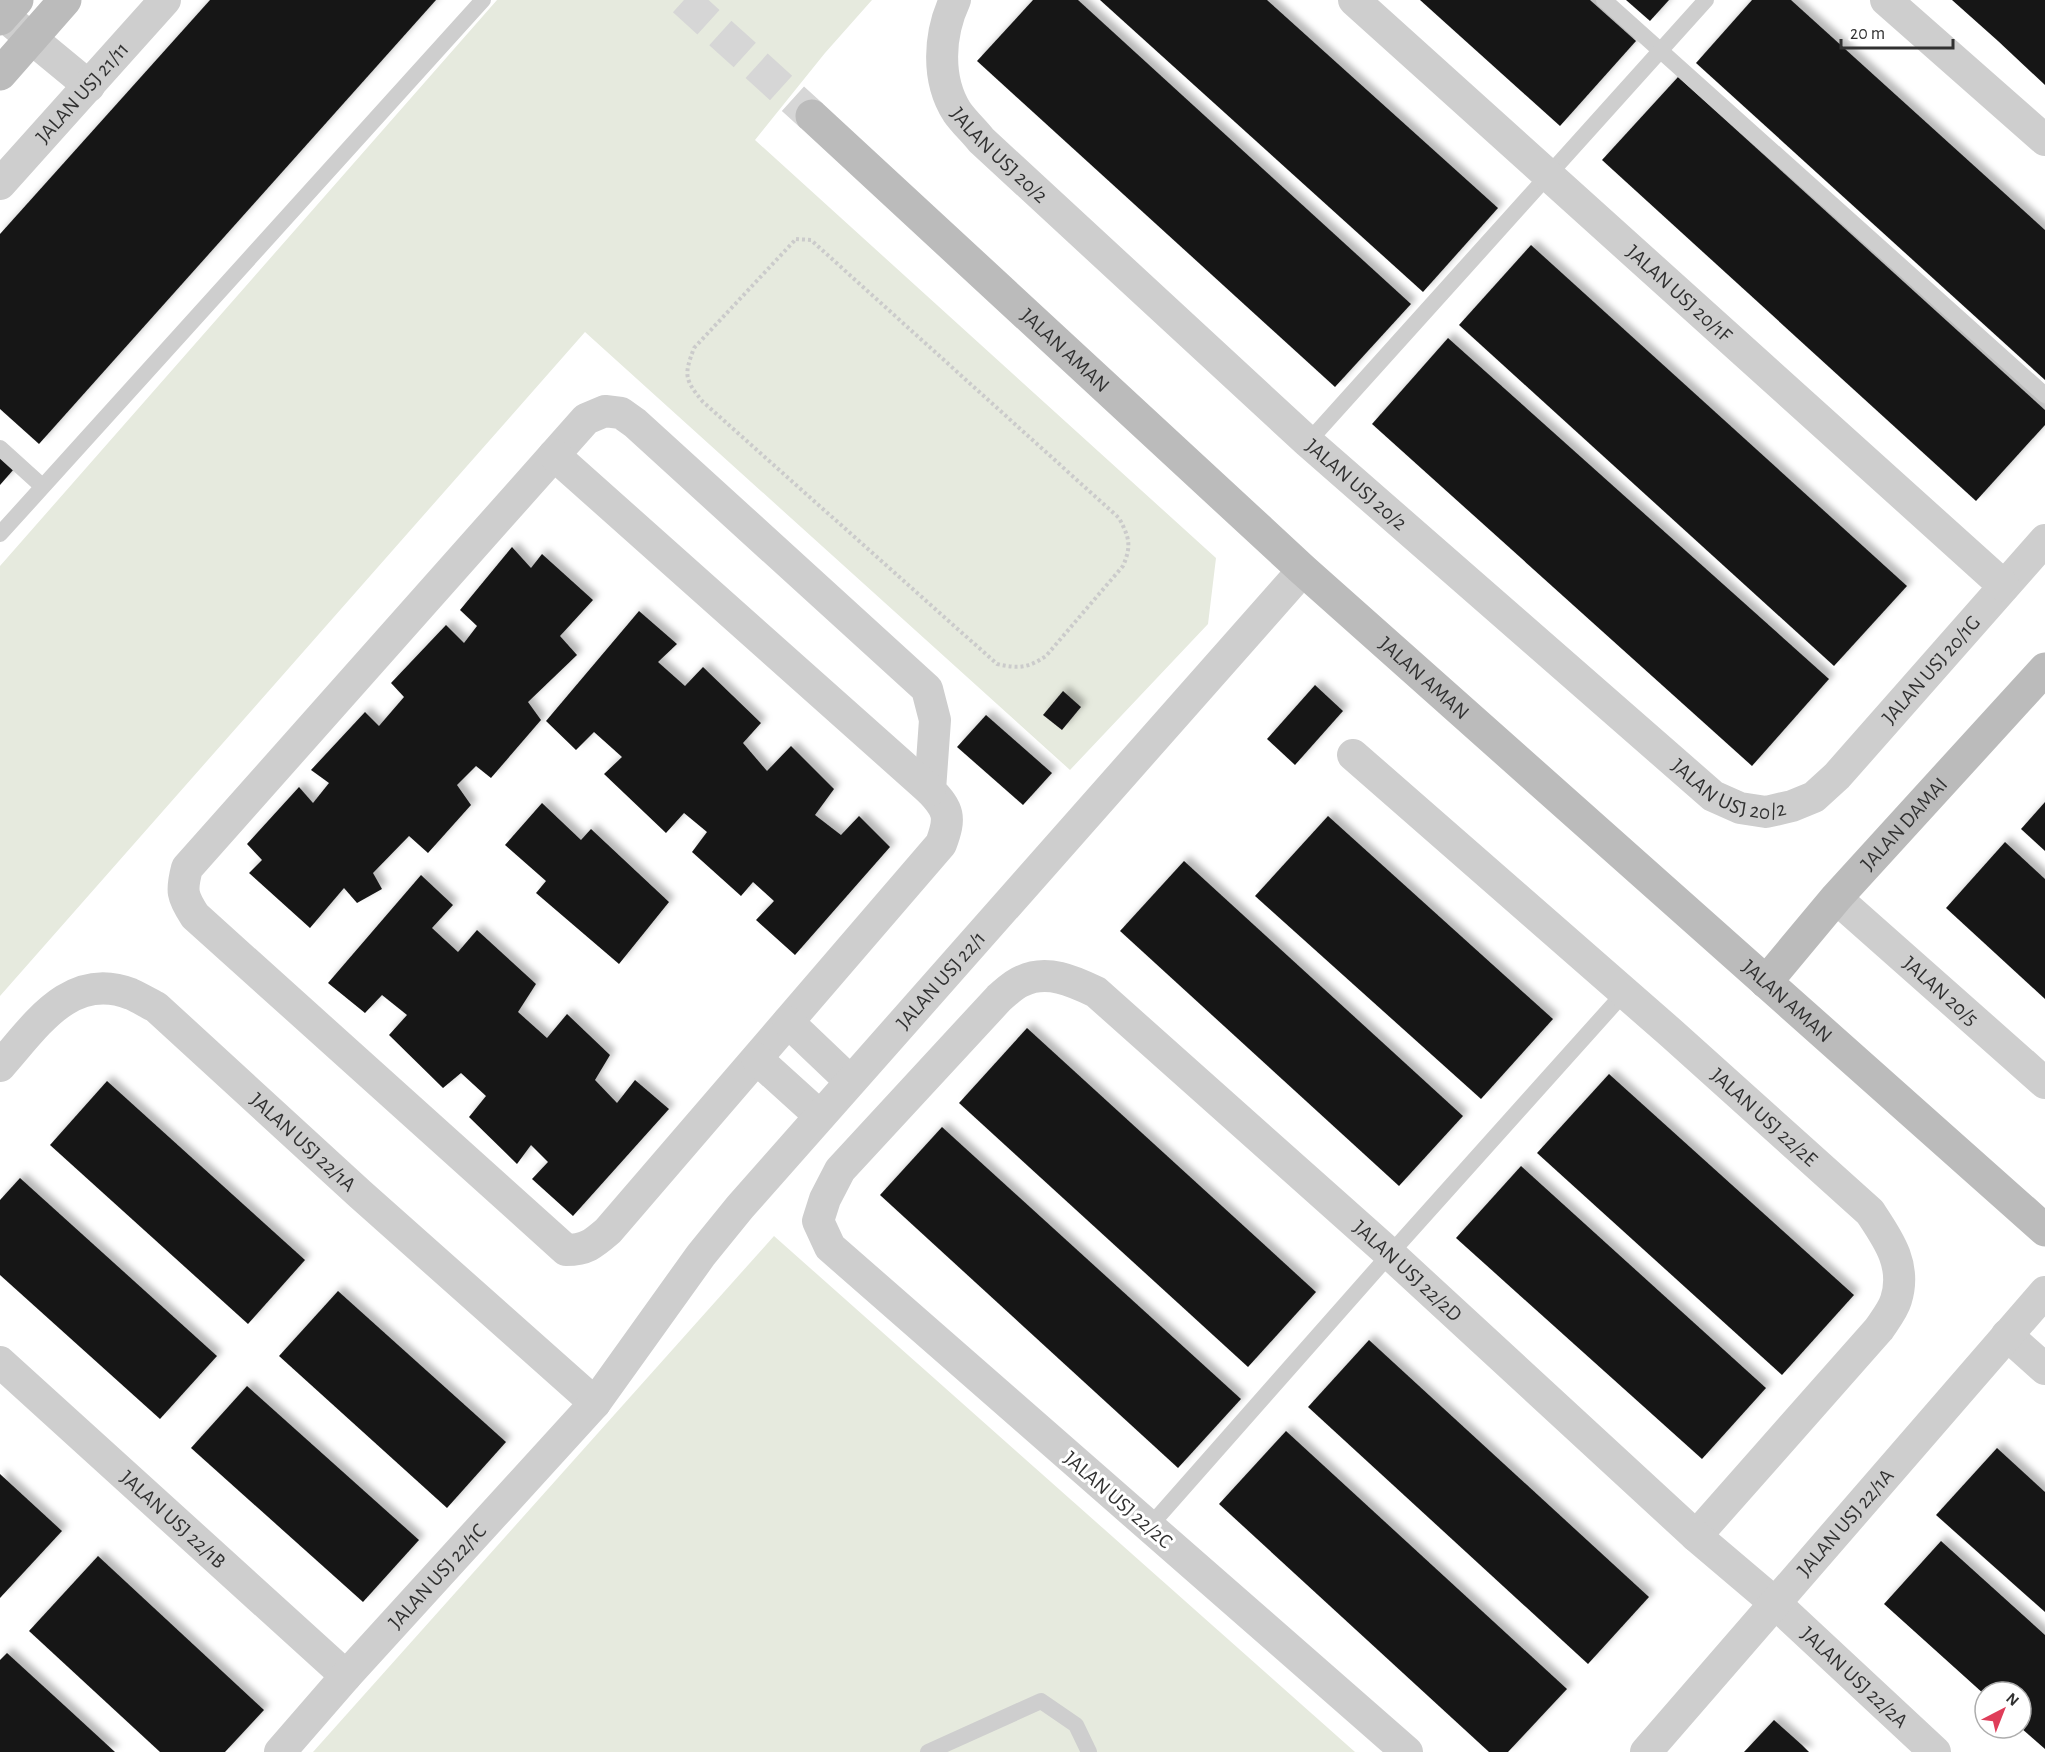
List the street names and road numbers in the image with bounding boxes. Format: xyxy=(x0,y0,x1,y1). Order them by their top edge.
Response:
street label: JALAN USJ 21/11 xyxy=(32,38,133,147)
street label: JALAN USJ 20/2 xyxy=(947,104,1052,207)
street label: JALAN USJ 20/1F xyxy=(1623,241,1737,346)
street label: JALAN AMAN xyxy=(1017,304,1114,396)
street label: JALAN USJ 20/2 xyxy=(1302,435,1411,534)
street label: JALAN USJ 20/1G xyxy=(1878,611,1984,728)
street label: JALAN AMAN xyxy=(1375,633,1473,723)
street label: JALAN USJ 20/2 xyxy=(1668,755,1788,823)
street label: JALAN DAMAI xyxy=(1857,773,1951,874)
street label: JALAN USJ 22/1 xyxy=(892,927,989,1033)
street label: JALAN 20/5 xyxy=(1899,952,1983,1029)
street label: JALAN AMAN xyxy=(1738,956,1836,1046)
street label: JALAN USJ 22/2E xyxy=(1707,1064,1822,1170)
street label: JALAN USJ 22/1A xyxy=(246,1089,360,1195)
street label: JALAN USJ 22/2D xyxy=(1350,1216,1466,1325)
street label: JALAN USJ 22/2C xyxy=(1060,1447,1176,1553)
street label: JALAN USJ 22/1A xyxy=(1793,1464,1897,1580)
street label: JALAN USJ 22/1B xyxy=(117,1466,230,1572)
street label: JALAN USJ 22/1C xyxy=(384,1519,490,1632)
street label: JALAN USJ 22/2A xyxy=(1797,1623,1912,1732)

